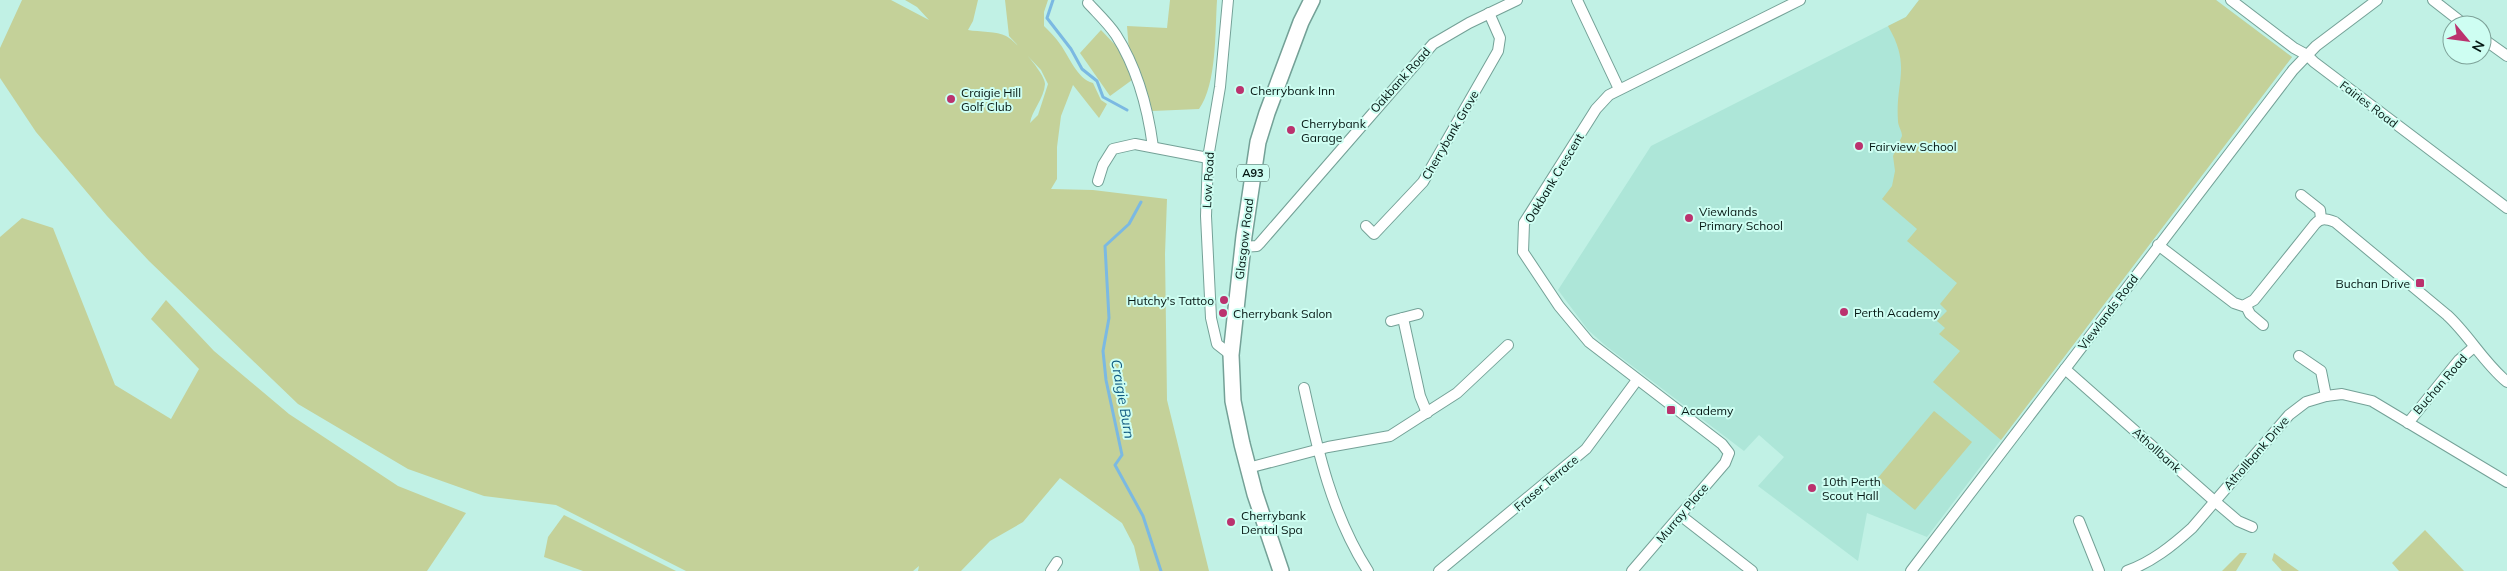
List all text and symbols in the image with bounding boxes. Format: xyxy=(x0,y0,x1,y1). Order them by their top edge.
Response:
north arrow xyxy=(2442,15,2492,65)
text: N xyxy=(2468,37,2489,55)
street label: Oakbank Road xyxy=(1367,44,1433,116)
street label: Fairies Road xyxy=(2337,77,2401,131)
place label: Cherrybank Inn xyxy=(1250,83,1335,98)
marker: Cherrybank Inn xyxy=(1234,84,1246,96)
place label: Craigie Hill Golf Club xyxy=(961,85,1021,114)
street label: Cherrybank Grove xyxy=(1418,88,1482,182)
marker: Craigie Hill Golf Club xyxy=(945,93,957,105)
place label: Cherrybank Garage xyxy=(1301,116,1367,145)
marker: Cherrybank Garage xyxy=(1285,124,1297,136)
street label: Oakbank Crescent xyxy=(1521,130,1587,226)
place label: Fairview School xyxy=(1869,139,1957,154)
marker: Fairview School xyxy=(1853,140,1865,152)
street label: Low Road xyxy=(1199,152,1217,208)
road number: A93 xyxy=(1237,164,1269,182)
street label: Glasgow Road xyxy=(1232,198,1256,280)
place label: Viewlands Primary School xyxy=(1699,204,1783,233)
marker: Viewlands Primary School xyxy=(1683,212,1695,224)
street label: Viewlands Road xyxy=(2075,271,2141,353)
place label: Buchan Drive xyxy=(2336,276,2410,291)
marker: Buchan Drive xyxy=(2414,277,2426,289)
place label: Hutchy's Tattoo xyxy=(1127,293,1214,308)
marker: Hutchy's Tattoo xyxy=(1218,294,1230,306)
place label: Perth Academy xyxy=(1854,305,1940,320)
place label: Cherrybank Salon xyxy=(1233,306,1332,321)
marker: Perth Academy xyxy=(1838,306,1850,318)
marker: Cherrybank Salon xyxy=(1217,307,1229,319)
street label: Buchan Road xyxy=(2410,351,2470,417)
water label: Craigie Burn xyxy=(1107,358,1139,440)
place label: Academy xyxy=(1681,403,1734,418)
marker: Academy xyxy=(1665,404,1677,416)
street label: Athollbank Drive xyxy=(2220,413,2292,493)
street label: Athollbank xyxy=(2130,424,2185,476)
street label: Fraser Terrace xyxy=(1511,452,1581,514)
place label: 10th Perth Scout Hall xyxy=(1822,474,1881,503)
street label: Murray Place xyxy=(1653,480,1711,546)
marker: 10th Perth Scout Hall xyxy=(1806,482,1818,494)
place label: Cherrybank Dental Spa xyxy=(1241,508,1307,537)
marker: Cherrybank Dental Spa xyxy=(1225,516,1237,528)

